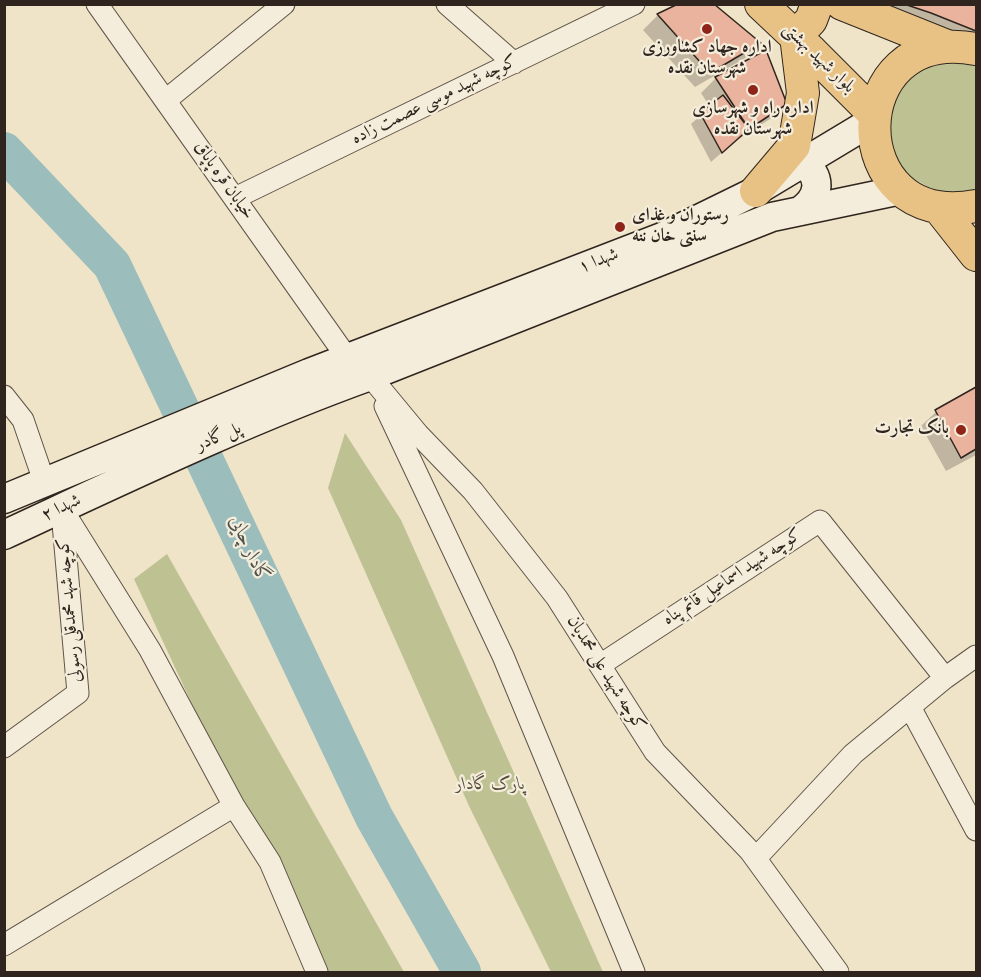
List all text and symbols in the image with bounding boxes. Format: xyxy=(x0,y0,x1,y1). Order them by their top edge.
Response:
street label: بلوار شهید بهشتی xyxy=(777,19,859,99)
marker: اداره جهاد کشاورزی شهرستان نقده xyxy=(700,22,714,36)
place label: اداره جهاد کشاورزی شهرستان نقده xyxy=(642,38,772,80)
street label: کوچه شهید موسی عصمت زاده xyxy=(349,51,521,151)
marker: اداره راه و شهرسازی شهرستان نقده xyxy=(746,83,760,97)
place label: اداره راه و شهرسازی شهرستان نقده xyxy=(692,99,814,142)
street label: خیابان قره پاپاق xyxy=(188,138,258,224)
place label: رستوران و غذای سنتی خان ننه xyxy=(632,206,729,248)
marker: رستوران و غذای سنتی خان ننه xyxy=(613,220,627,234)
street label: شهدا ۱ xyxy=(576,245,622,279)
street label: پل گادر xyxy=(193,418,245,458)
place label: بانک تجارت xyxy=(875,419,949,441)
marker: بانک تجارت xyxy=(954,423,968,437)
street label: شهدا ۲ xyxy=(39,491,85,527)
water label: گادار چایی xyxy=(222,512,274,588)
street label: کوچه شهید اسماعیل قائم پناه xyxy=(659,525,807,631)
street label: کوچه شهد محمدقلی رسولی xyxy=(54,537,88,683)
street label: کوچه شهید علی محمدیان xyxy=(561,612,649,736)
park label: پارک گادار xyxy=(455,775,525,797)

